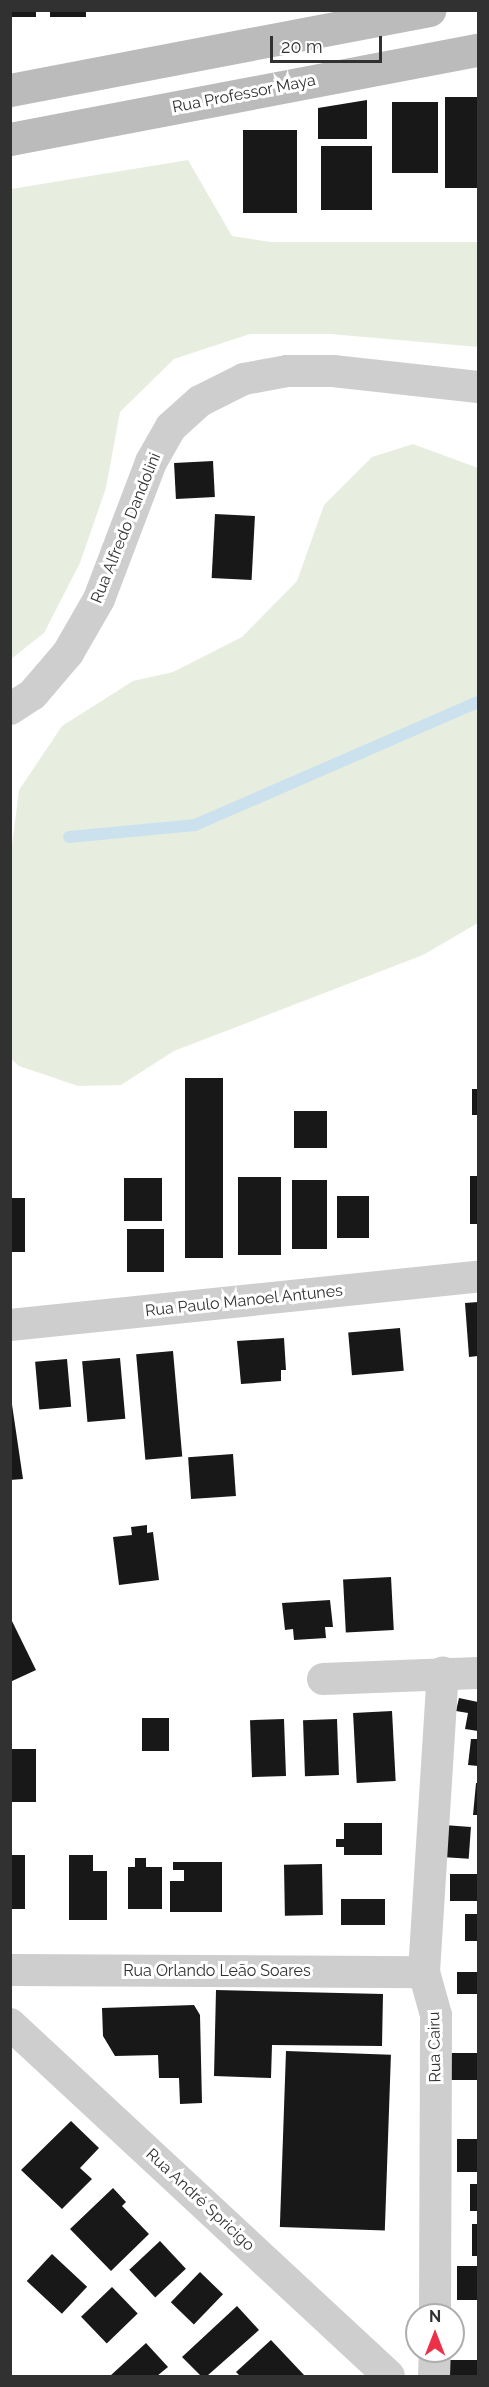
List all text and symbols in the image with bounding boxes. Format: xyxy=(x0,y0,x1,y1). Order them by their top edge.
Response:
scale bar xyxy=(273,24,386,62)
text: 20 m xyxy=(281,36,323,57)
street label: Rua Professor Maya xyxy=(171,71,317,117)
street label: Rua Alfredo Dandolini xyxy=(87,450,165,606)
street label: Rua Paulo Manoel Antunes xyxy=(144,1281,344,1321)
street label: Rua Orlando Leão Soares xyxy=(123,1961,311,1981)
street label: Rua Cairu xyxy=(425,2011,445,2083)
street label: Rua André Spricigo xyxy=(142,2145,258,2255)
north arrow xyxy=(405,2303,465,2363)
text: N xyxy=(429,2307,441,2326)

